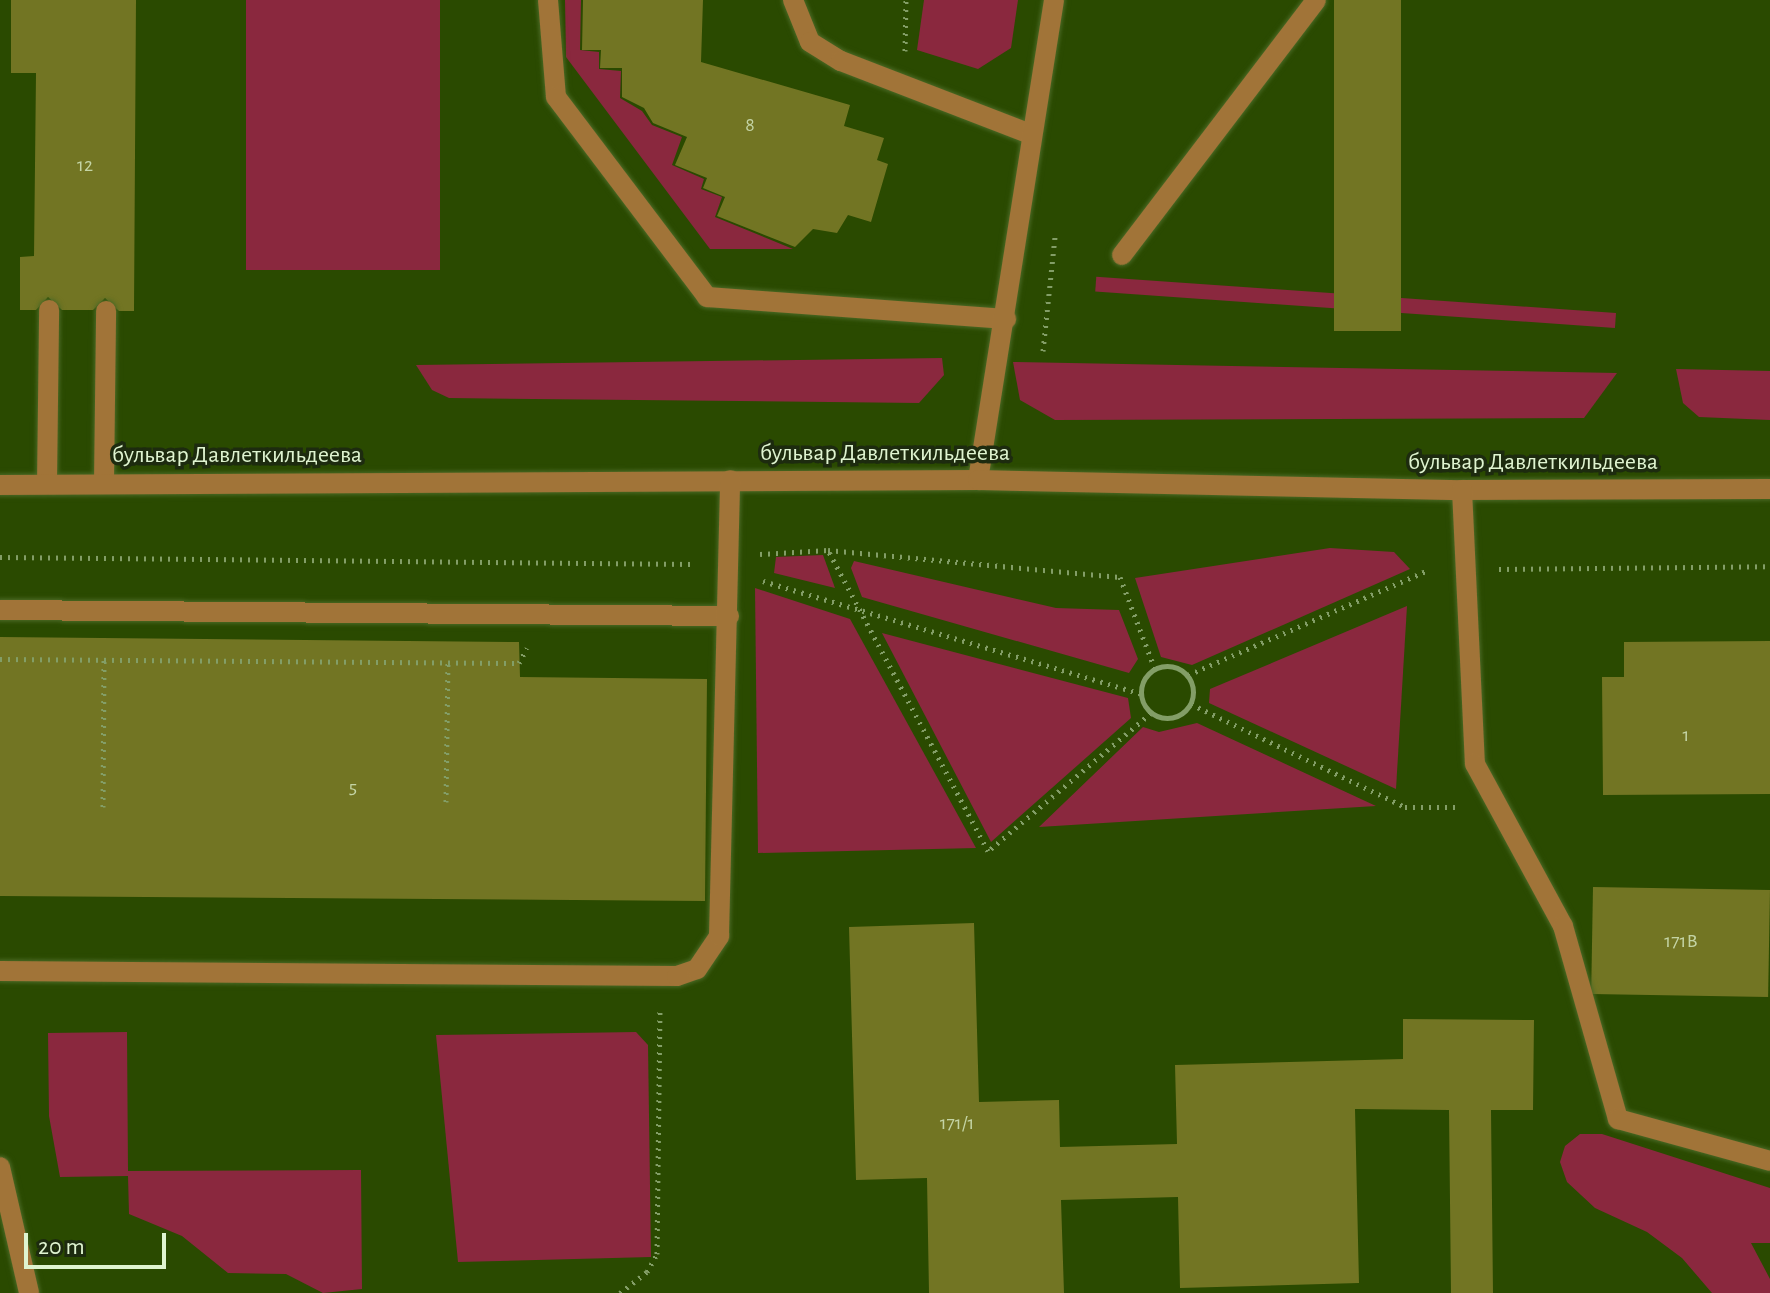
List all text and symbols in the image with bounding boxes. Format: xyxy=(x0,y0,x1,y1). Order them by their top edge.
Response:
house number: 8 xyxy=(745,113,755,137)
house number: 12 xyxy=(77,153,93,177)
street label: бульвар Давлеткильдеева xyxy=(760,440,1010,468)
street label: бульвар Давлеткильдеева xyxy=(112,442,362,470)
street label: бульвар Давлеткильдеева xyxy=(1408,449,1658,477)
house number: 1 xyxy=(1683,723,1689,747)
house number: 5 xyxy=(349,775,357,799)
house number: 171В xyxy=(1664,929,1698,953)
house number: 171/1 xyxy=(940,1111,974,1135)
scale bar xyxy=(28,1217,170,1267)
text: 20 m xyxy=(38,1235,85,1259)

